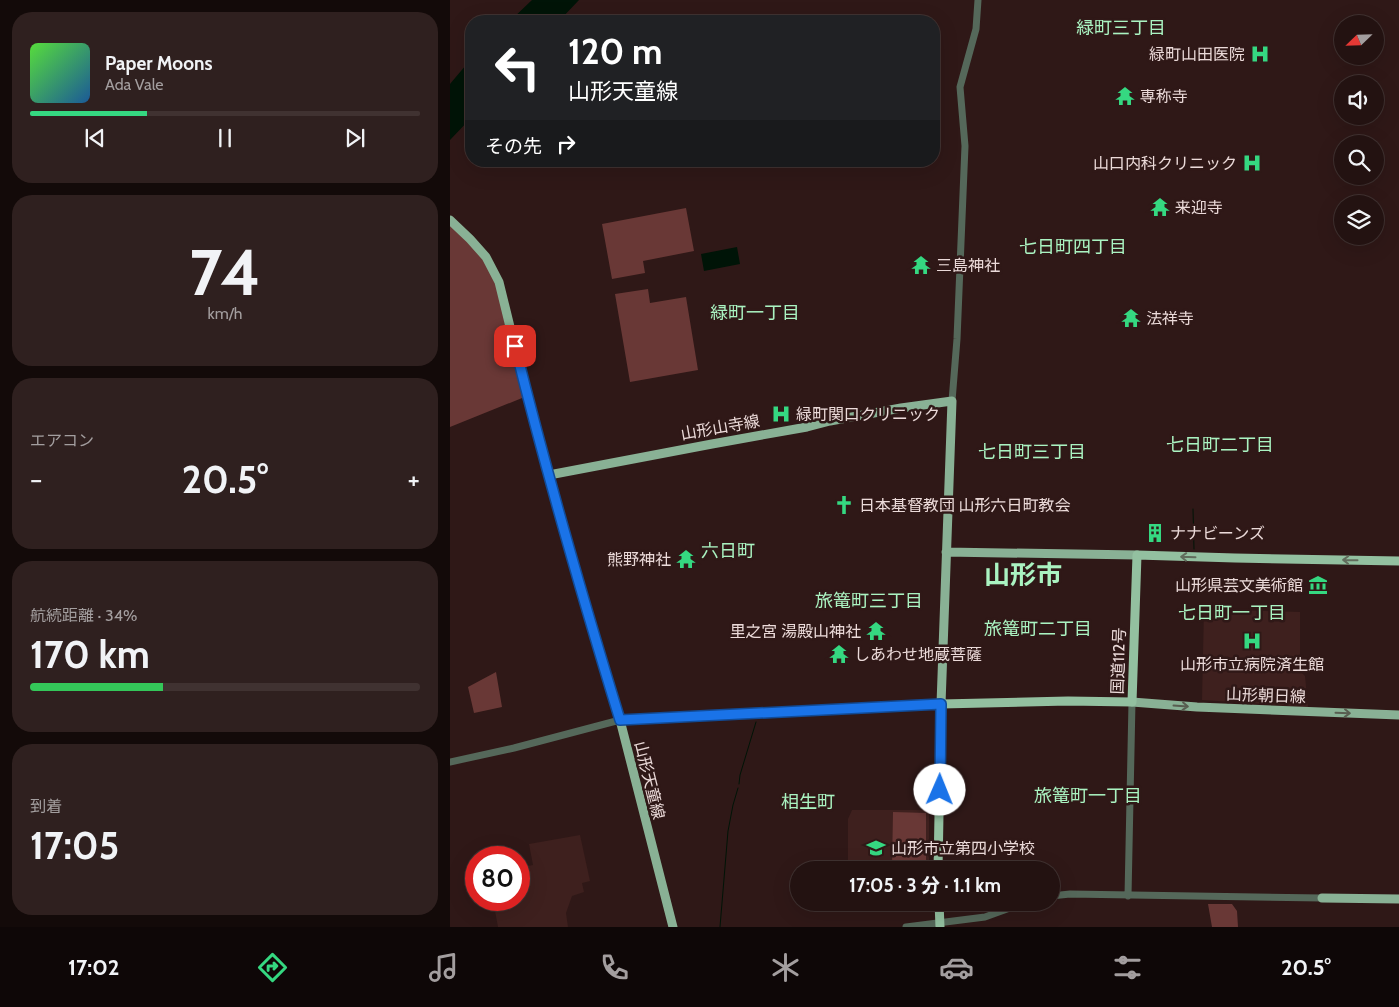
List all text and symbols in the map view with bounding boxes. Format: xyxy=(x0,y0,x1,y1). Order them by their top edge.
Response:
north arrow xyxy=(1334,15,1384,65)
map controls xyxy=(1334,15,1384,245)
district label: 緑町三丁目 xyxy=(1076,17,1166,39)
text: 120 m xyxy=(568,30,662,73)
icon: left xyxy=(485,35,550,100)
hospital icon: 緑町山田医院 xyxy=(1249,43,1271,65)
place label: 緑町山田医院 xyxy=(1149,45,1245,64)
text: Paper Moons xyxy=(105,52,213,75)
text: Ada Vale xyxy=(105,75,164,94)
button: sound xyxy=(1334,75,1384,125)
text: 山形天童線 xyxy=(568,78,678,105)
temple icon: 専称寺 xyxy=(1114,85,1136,107)
place label: 専称寺 xyxy=(1140,87,1188,106)
icon: previous xyxy=(81,124,109,152)
icon: pause xyxy=(211,124,239,152)
icon: next xyxy=(341,124,369,152)
icon: right xyxy=(552,130,580,158)
text: その先 xyxy=(485,135,542,158)
button: search xyxy=(1334,135,1384,185)
hospital icon: 山口内科クリニック xyxy=(1241,152,1263,174)
place label: 山口内科クリニック xyxy=(1093,154,1237,173)
button: layers xyxy=(1334,195,1384,245)
temple icon: 来迎寺 xyxy=(1149,196,1171,218)
place label: 来迎寺 xyxy=(1175,198,1223,217)
text: 74 xyxy=(189,232,261,311)
district label: 七日町四丁目 xyxy=(1019,236,1127,258)
temple icon: 三島神社 xyxy=(910,254,932,276)
place label: 三島神社 xyxy=(936,256,1000,275)
district label: 緑町一丁目 xyxy=(710,302,800,324)
text: km/h xyxy=(207,304,243,323)
temple icon: 法祥寺 xyxy=(1120,307,1142,329)
place label: 法祥寺 xyxy=(1146,309,1194,328)
pin xyxy=(494,325,536,367)
icon: arrive xyxy=(501,332,529,360)
hospital icon: 緑町関口クリニック xyxy=(770,403,792,425)
place label: 緑町関口クリニック xyxy=(796,405,940,424)
street label: 山形山寺線 xyxy=(679,411,761,444)
text: エアコン xyxy=(30,431,94,450)
district label: 七日町二丁目 xyxy=(1166,434,1274,456)
district label: 七日町三丁目 xyxy=(978,441,1086,463)
text: 20.5° xyxy=(182,456,268,503)
text: − xyxy=(30,462,42,496)
text: + xyxy=(408,462,420,496)
church icon: 日本基督教団 山形六日町教会 xyxy=(833,494,855,516)
place label: 日本基督教団 山形六日町教会 xyxy=(859,496,1071,515)
building icon: ナナビーンズ xyxy=(1144,522,1166,544)
place label: ナナビーンズ xyxy=(1170,524,1265,543)
district label: 六日町 xyxy=(701,540,755,562)
temple icon: 熊野神社 xyxy=(675,548,697,570)
place label: 熊野神社 xyxy=(607,550,671,569)
one-way arrow xyxy=(1180,552,1196,562)
one-way arrow xyxy=(1343,555,1359,565)
district label: 山形市 xyxy=(984,559,1062,591)
museum icon: 山形県芸文美術館 xyxy=(1307,574,1329,596)
place label: 山形県芸文美術館 xyxy=(1175,576,1303,595)
district label: 旅篭町三丁目 xyxy=(815,590,923,612)
district label: 七日町一丁目 xyxy=(1178,602,1286,624)
text: 航続距離 · 34% xyxy=(30,606,137,625)
district label: 旅篭町二丁目 xyxy=(984,618,1092,640)
temple icon: 里之宮 湯殿山神社 xyxy=(865,620,887,642)
place label: 里之宮 湯殿山神社 xyxy=(729,622,861,641)
street label: 国道112号 xyxy=(1108,627,1129,695)
hospital icon: 山形市立病院済生館 xyxy=(1241,630,1263,652)
text: 170 km xyxy=(30,631,150,678)
temple icon: しあわせ地蔵菩薩 xyxy=(828,643,850,665)
place label: しあわせ地蔵菩薩 xyxy=(854,645,982,664)
place label: 山形市立病院済生館 xyxy=(1180,655,1324,674)
street label: 山形朝日線 xyxy=(1226,685,1306,706)
one-way arrow xyxy=(1173,701,1189,711)
one-way arrow xyxy=(1335,708,1351,718)
street label: 山形天童線 xyxy=(631,739,668,821)
position arrow xyxy=(913,763,965,815)
district label: 旅篭町一丁目 xyxy=(1034,785,1142,807)
district label: 相生町 xyxy=(781,791,835,813)
text: 到着 xyxy=(30,797,62,816)
text: 17:05 xyxy=(30,822,119,869)
school or university icon: 山形市立第四小学校 xyxy=(865,837,887,859)
place label: 山形市立第四小学校 xyxy=(891,839,1035,858)
speed limit sign: 80 xyxy=(465,846,530,911)
text: 17:05 · 3 分 · 1.1 km xyxy=(849,874,1001,897)
icon: directions xyxy=(255,950,290,985)
icon: music xyxy=(426,950,461,985)
icon: phone xyxy=(597,950,632,985)
icon: climate xyxy=(768,950,803,985)
icon: car xyxy=(939,950,974,985)
icon: filters xyxy=(1110,950,1145,985)
text: 17:02 xyxy=(68,954,119,981)
text: 20.5° xyxy=(1281,954,1331,981)

